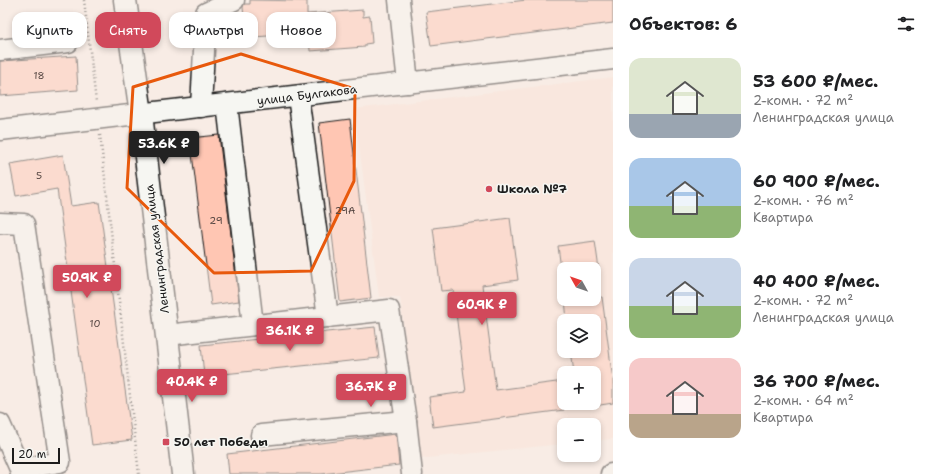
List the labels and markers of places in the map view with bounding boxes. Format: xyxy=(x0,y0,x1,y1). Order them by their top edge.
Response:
pin: 53.6K ₽ xyxy=(127,131,201,165)
place label: Школа №7 xyxy=(497,181,567,197)
marker: Школа №7 xyxy=(484,184,494,194)
pin: 50.9K ₽ xyxy=(50,265,124,299)
pin: 60.9K ₽ xyxy=(445,292,519,326)
pin: 36.1K ₽ xyxy=(253,318,327,352)
pin: 40.4K ₽ xyxy=(155,369,229,403)
pin: 36.7K ₽ xyxy=(334,374,408,408)
place label: 50 лет Победы xyxy=(174,434,268,450)
marker: 50 лет Победы xyxy=(161,437,171,447)

